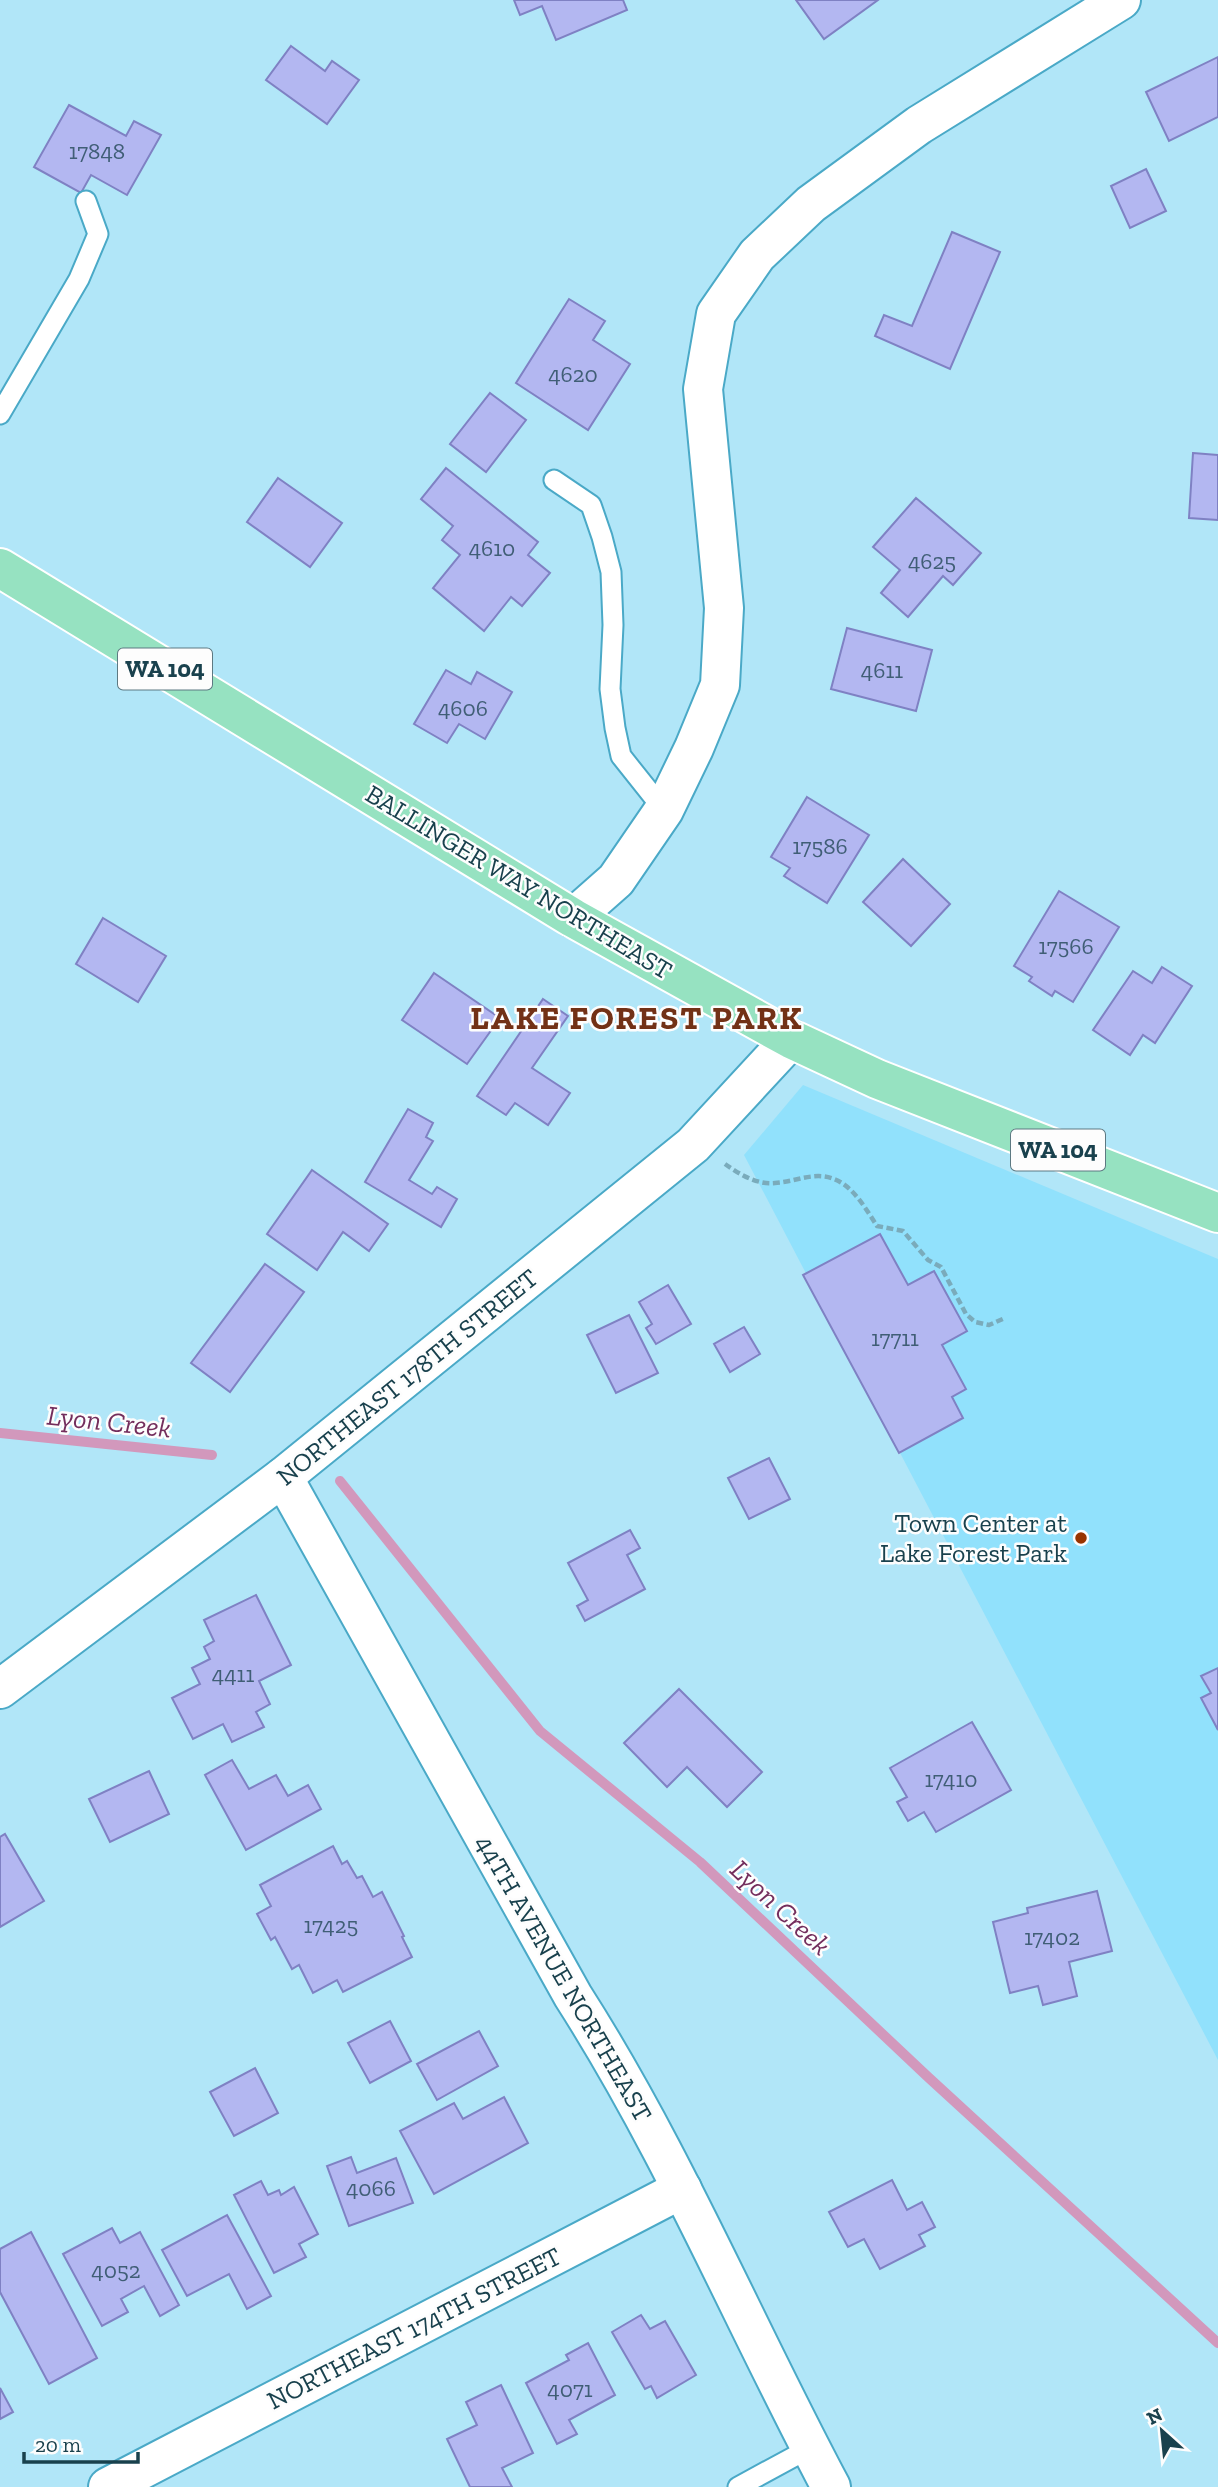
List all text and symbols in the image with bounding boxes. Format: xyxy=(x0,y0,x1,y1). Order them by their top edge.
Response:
house number: 17848 xyxy=(69,137,125,165)
house number: 4620 xyxy=(548,360,598,388)
house number: 4610 xyxy=(469,534,515,562)
house number: 4625 xyxy=(908,547,956,575)
road number: WA 104 xyxy=(118,648,212,690)
house number: 4611 xyxy=(861,656,903,684)
house number: 4606 xyxy=(438,694,488,722)
street label: BALLINGER WAY NORTHEAST xyxy=(360,778,678,986)
house number: 17586 xyxy=(792,832,848,860)
house number: 17566 xyxy=(1038,932,1094,960)
district label: LAKE FOREST PARK xyxy=(470,998,804,1037)
road number: WA 104 xyxy=(1011,1130,1105,1170)
street label: NORTHEAST 178TH STREET xyxy=(270,1262,544,1492)
house number: 17711 xyxy=(871,1324,919,1352)
water label: Lyon Creek xyxy=(45,1399,173,1444)
place label: Town Center at Lake Forest Park xyxy=(880,1507,1067,1569)
marker: Town Center at Lake Forest Park xyxy=(1073,1530,1089,1546)
house number: 4411 xyxy=(212,1660,254,1688)
house number: 17410 xyxy=(924,1765,978,1793)
street label: 44TH AVENUE NORTHEAST xyxy=(469,1829,659,2127)
water label: Lyon Creek xyxy=(724,1853,838,1962)
house number: 17425 xyxy=(304,1911,358,1939)
house number: 17402 xyxy=(1024,1923,1080,1951)
house number: 4066 xyxy=(346,2174,396,2202)
street label: NORTHEAST 174TH STREET xyxy=(262,2240,566,2416)
house number: 4052 xyxy=(91,2256,141,2284)
house number: 4071 xyxy=(547,2375,593,2403)
north arrow xyxy=(1127,2396,1197,2466)
text: N xyxy=(1143,2403,1166,2430)
scale bar xyxy=(24,2420,138,2464)
text: 20 m xyxy=(35,2432,81,2457)

